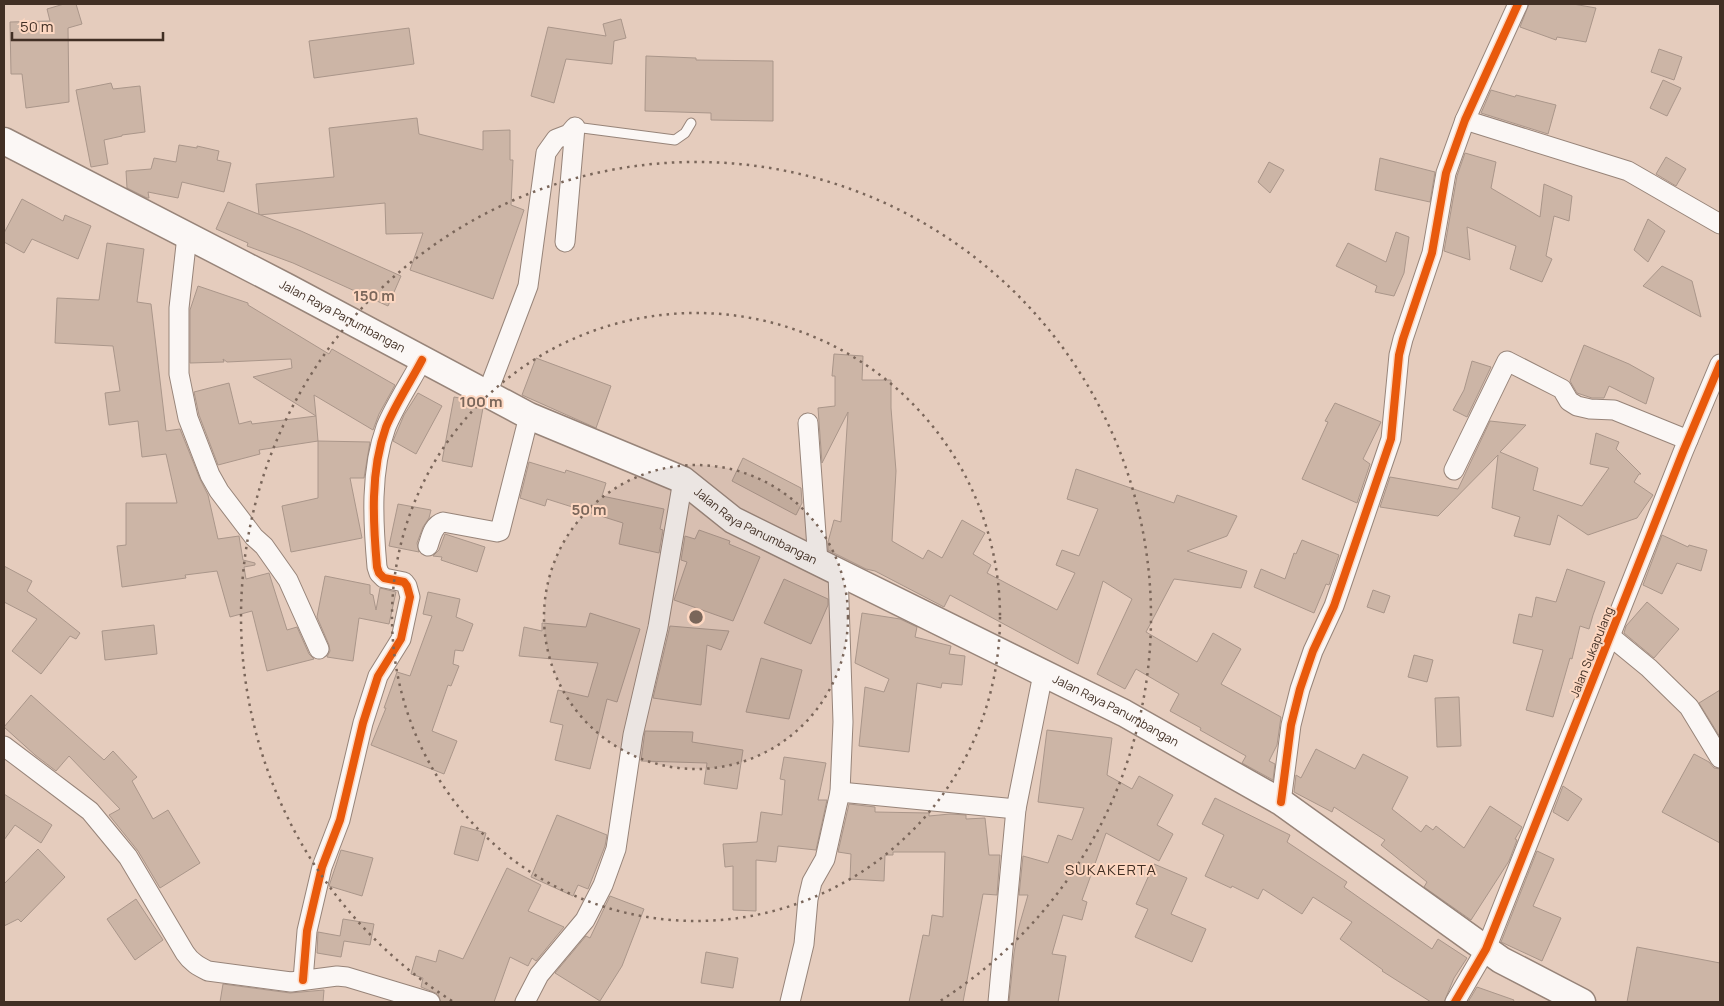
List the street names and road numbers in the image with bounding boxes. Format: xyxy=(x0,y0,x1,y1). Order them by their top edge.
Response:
street label: Jalan Raya Panumbangan xyxy=(277,276,408,356)
street label: Jalan Raya Panumbangan xyxy=(691,483,820,568)
street label: Jalan Sukapulang xyxy=(1566,604,1617,700)
street label: Jalan Raya Panumbangan xyxy=(1050,670,1182,750)

